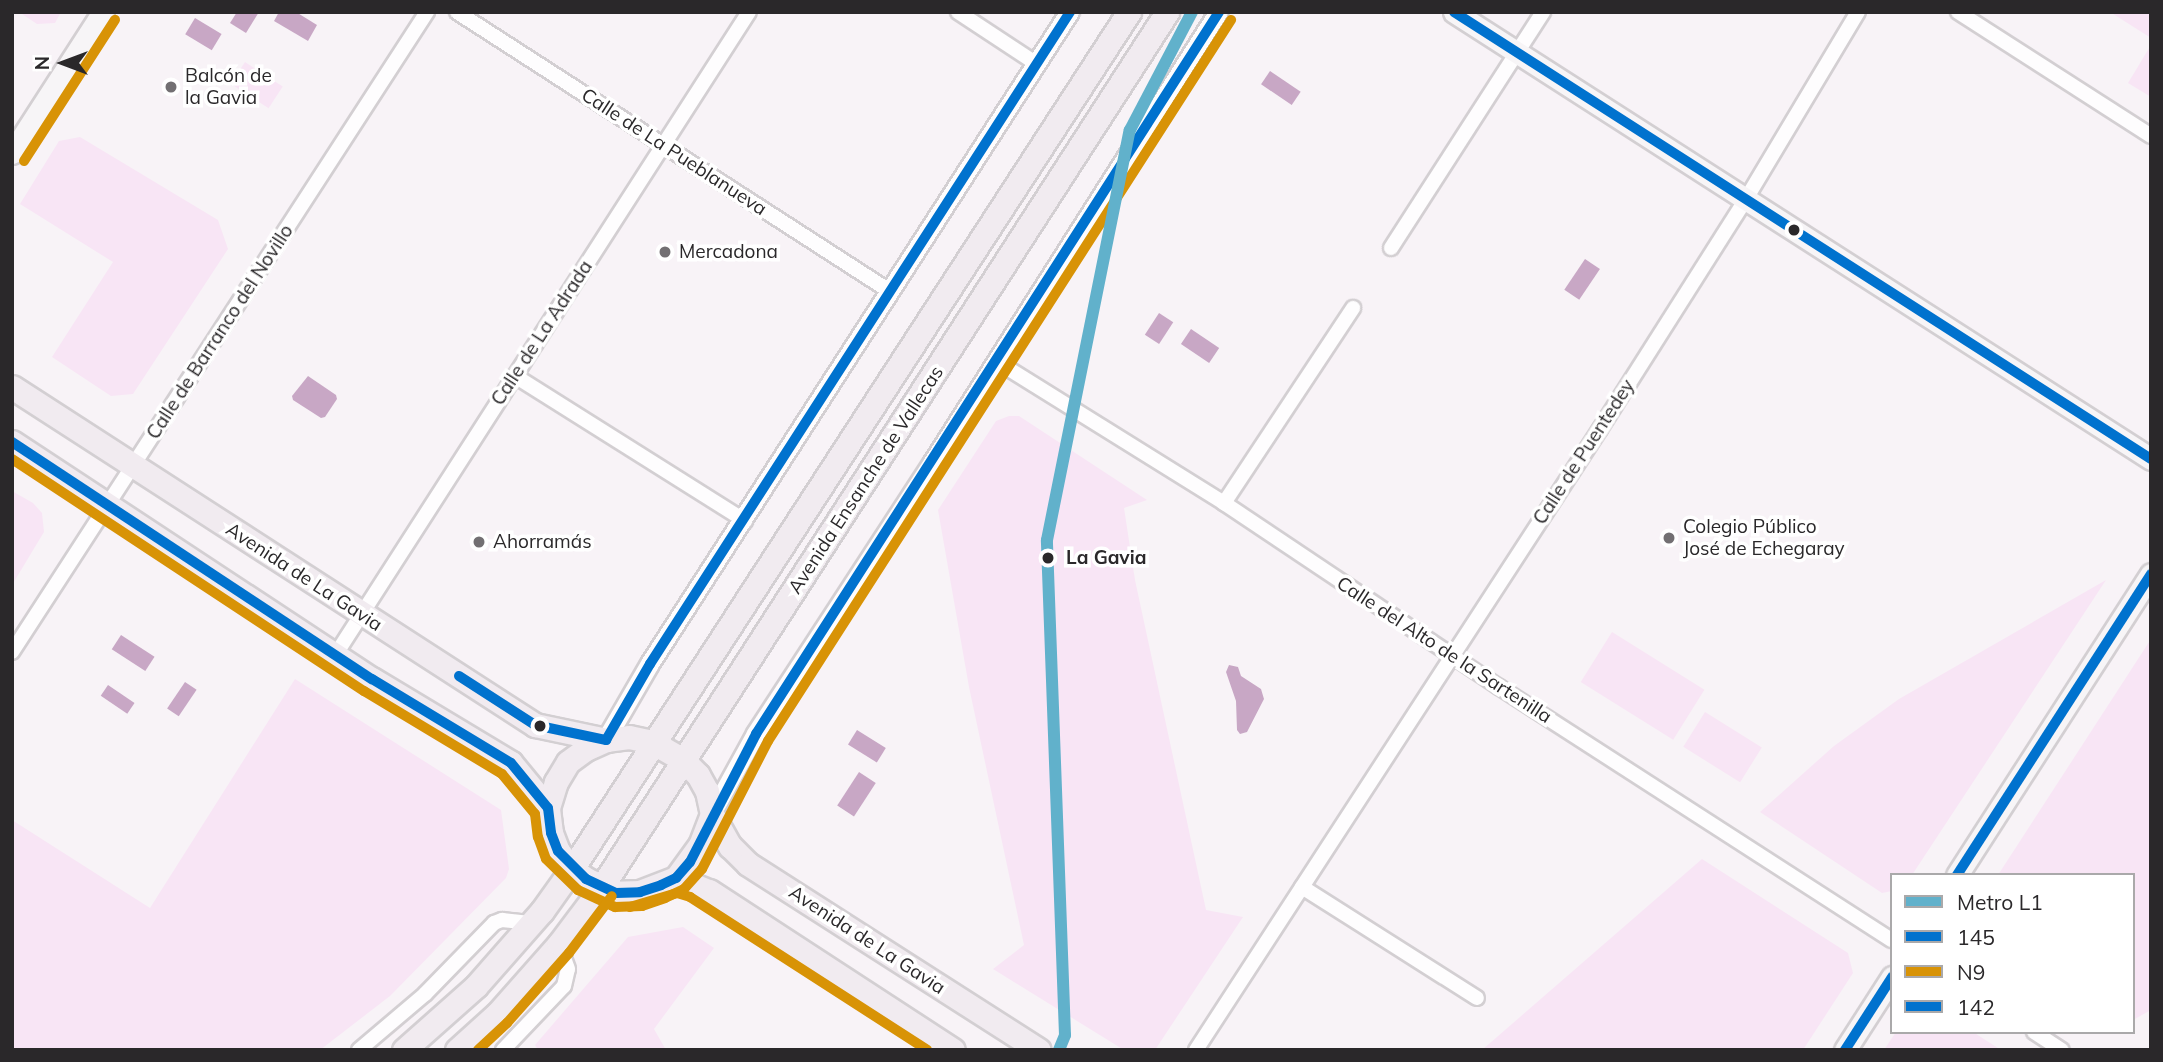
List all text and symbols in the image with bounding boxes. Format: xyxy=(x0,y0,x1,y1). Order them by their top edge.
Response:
north arrow xyxy=(28,28,98,98)
text: N xyxy=(30,56,54,70)
place label: Balcón de la Gavia xyxy=(185,65,272,109)
marker: Balcón de la Gavia xyxy=(163,79,179,95)
street label: Calle de La Pueblanueva xyxy=(577,84,771,220)
street label: Calle de Barranco del Novillo xyxy=(142,220,298,444)
unlabelled marker xyxy=(1787,223,1801,237)
place label: Mercadona xyxy=(679,241,778,263)
marker: Mercadona xyxy=(657,244,673,260)
street label: Calle de La Adrada xyxy=(487,256,597,410)
street label: Avenida Ensanche de Vallecas xyxy=(784,362,948,598)
street label: Calle de Puentedey xyxy=(1529,375,1639,529)
place label: Colegio Público José de Echegaray xyxy=(1683,516,1845,560)
street label: Avenida de La Gavia xyxy=(222,518,386,636)
marker: Colegio Público José de Echegaray xyxy=(1661,530,1677,546)
place label: Ahorramás xyxy=(493,531,592,553)
marker: Ahorramás xyxy=(471,534,487,550)
marker: La Gavia xyxy=(1036,546,1060,570)
place label: La Gavia xyxy=(1066,547,1146,569)
street label: Calle del Alto de la Sartenilla xyxy=(1332,572,1556,728)
unlabelled marker xyxy=(533,719,547,733)
legend xyxy=(1890,873,2135,1034)
street label: Avenida de La Gavia xyxy=(785,881,949,999)
text: Metro L1 xyxy=(1957,889,2043,915)
text: 145 xyxy=(1957,924,1995,950)
text: N9 xyxy=(1957,959,1985,985)
text: 142 xyxy=(1957,994,1995,1020)

